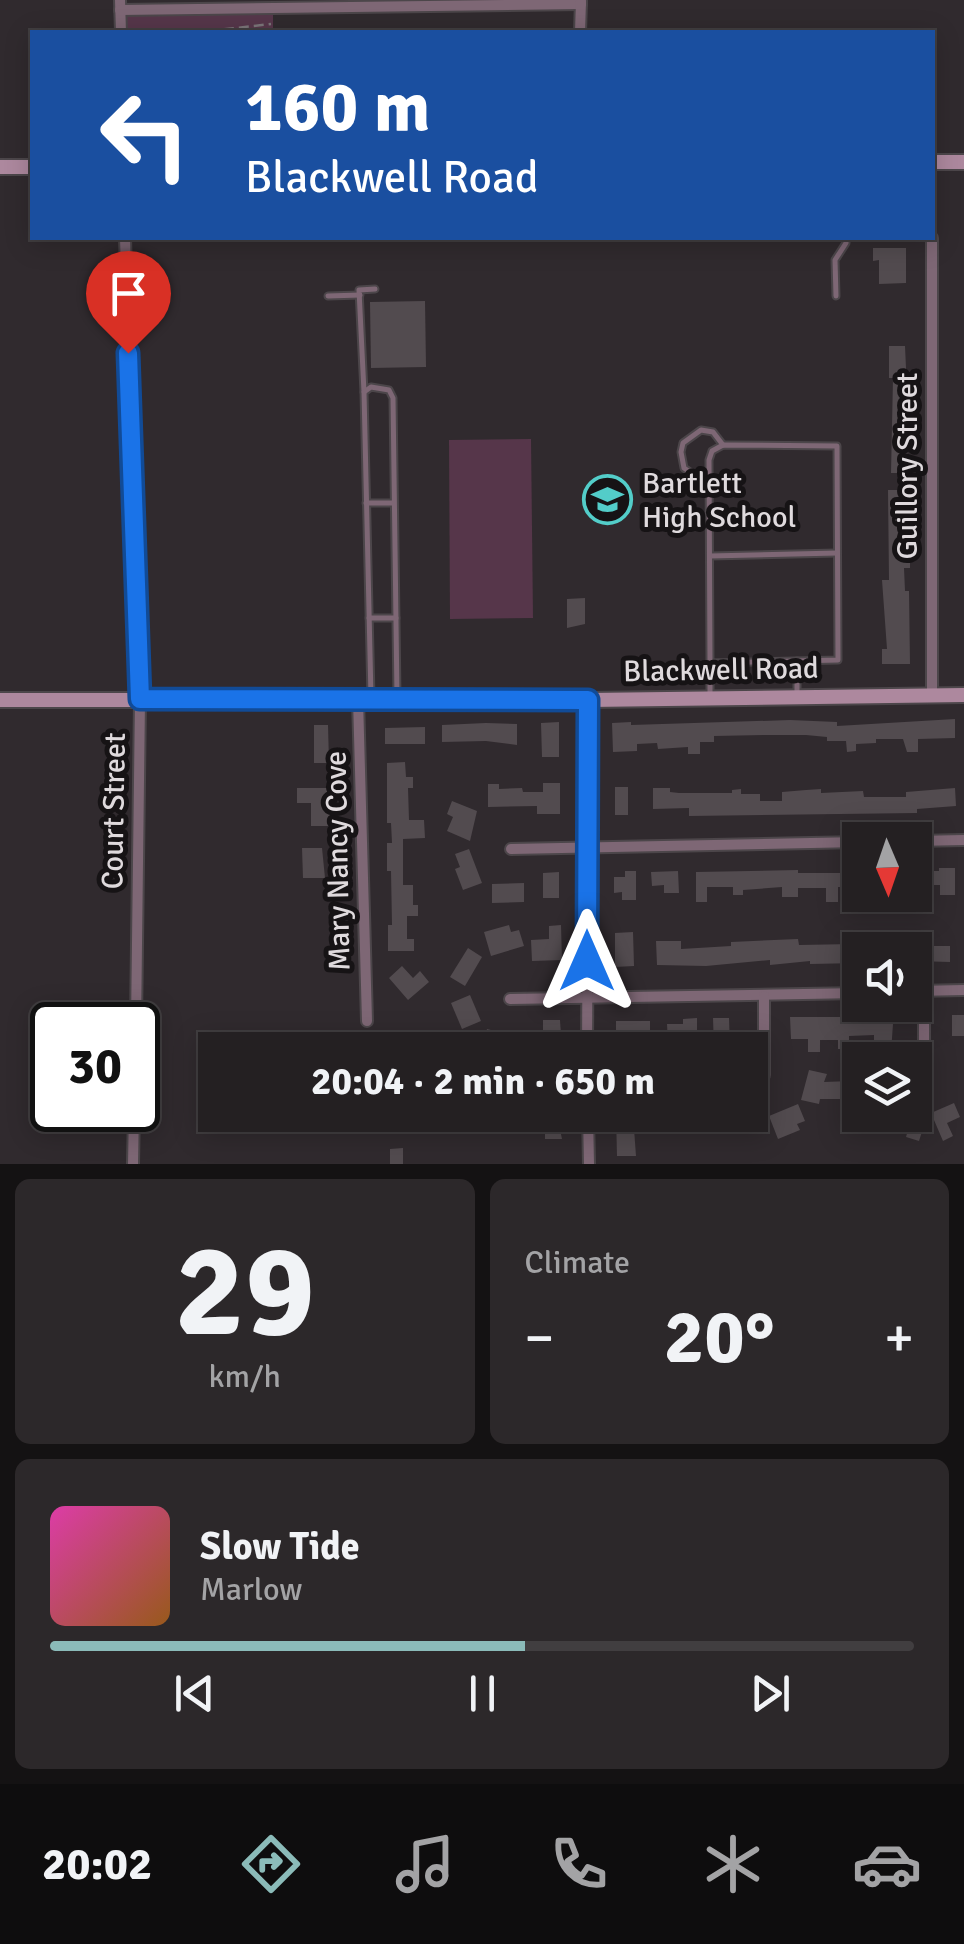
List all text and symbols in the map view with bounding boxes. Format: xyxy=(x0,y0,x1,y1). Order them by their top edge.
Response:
text: 160 m xyxy=(245,64,430,150)
icon: left xyxy=(80,70,210,200)
text: Blackwell Road xyxy=(245,150,539,205)
pin xyxy=(86,251,171,354)
icon: arrive xyxy=(101,266,156,321)
street label: Guillory Street xyxy=(889,373,926,559)
place label: Bartlett High School xyxy=(642,465,796,536)
school or university icon: Bartlett High School xyxy=(581,474,633,526)
street label: Blackwell Road xyxy=(623,650,819,690)
street label: Court Street xyxy=(94,732,134,890)
street label: Mary Nancy Cove xyxy=(318,751,358,971)
north arrow xyxy=(842,822,932,912)
map controls xyxy=(842,822,932,1132)
position arrow xyxy=(535,909,639,1013)
button: sound xyxy=(842,932,932,1022)
speed limit sign: 30 xyxy=(30,1002,160,1132)
button: layers xyxy=(842,1042,932,1132)
text: 20:04 · 2 min · 650 m xyxy=(311,1058,655,1105)
text: 29 xyxy=(175,1212,315,1372)
text: Climate xyxy=(525,1243,630,1282)
text: 20° xyxy=(664,1291,775,1384)
text: − xyxy=(525,1304,554,1372)
text: + xyxy=(884,1304,914,1372)
text: km/h xyxy=(209,1357,281,1396)
text: Slow Tide xyxy=(200,1523,360,1570)
text: Marlow xyxy=(200,1570,302,1609)
icon: previous xyxy=(167,1666,222,1721)
icon: pause xyxy=(455,1666,510,1721)
icon: next xyxy=(743,1666,798,1721)
icon: directions xyxy=(236,1829,306,1899)
icon: music xyxy=(390,1829,460,1899)
icon: phone xyxy=(544,1829,614,1899)
icon: climate xyxy=(698,1829,768,1899)
icon: car xyxy=(852,1829,922,1899)
text: 20:02 xyxy=(42,1837,152,1892)

